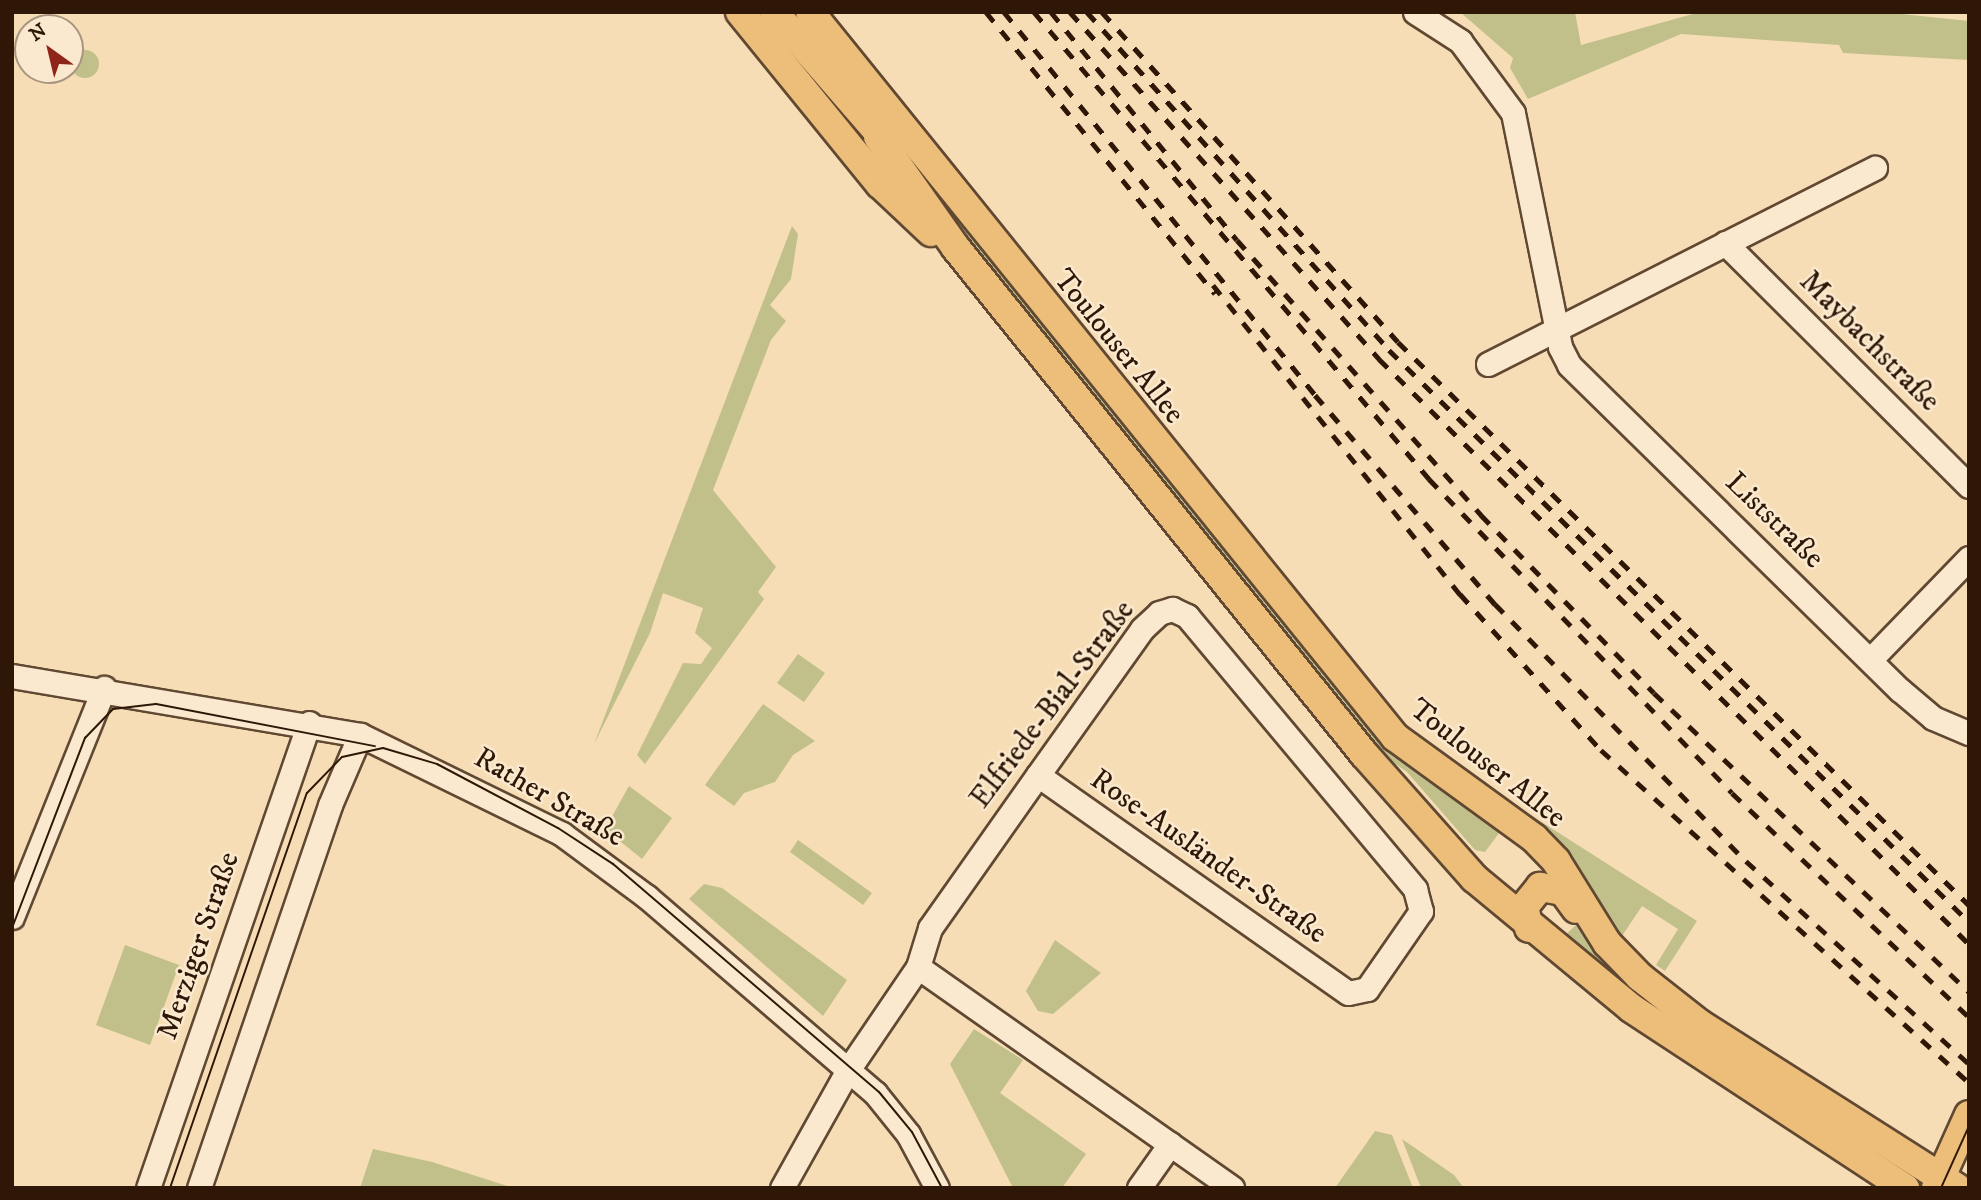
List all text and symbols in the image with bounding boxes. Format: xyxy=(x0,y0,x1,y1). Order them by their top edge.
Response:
north arrow xyxy=(14,14,84,84)
text: N xyxy=(25,19,51,47)
street label: Toulouser Allee xyxy=(1045,262,1191,432)
street label: Maybachstraße xyxy=(1791,264,1947,420)
street label: Liststraße xyxy=(1717,465,1831,577)
street label: Elfriede-Bial-Straße xyxy=(963,594,1143,816)
street label: Toulouser Allee xyxy=(1402,692,1572,836)
street label: Rather Straße xyxy=(467,740,631,856)
street label: Rose-Ausländer-Straße xyxy=(1083,762,1333,952)
street label: Merziger Straße xyxy=(150,848,248,1044)

